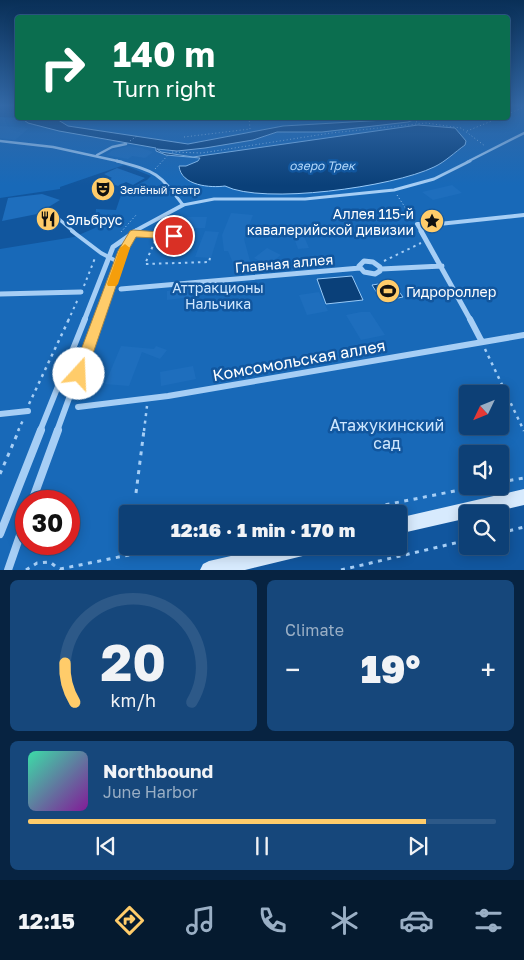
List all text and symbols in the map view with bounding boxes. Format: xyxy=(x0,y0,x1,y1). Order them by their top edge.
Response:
text: 140 m xyxy=(113,33,215,75)
icon: right xyxy=(30,35,95,100)
text: Turn right xyxy=(113,75,216,102)
water label: озеро Трек xyxy=(289,158,357,173)
theatre icon: Зелёный театр xyxy=(90,176,116,202)
place label: Зелёный театр xyxy=(120,183,200,196)
place label: Аллея 115-й кавалерийской дивизии xyxy=(247,205,414,238)
restaurant icon: Эльбрус xyxy=(35,206,61,232)
place icon: Аллея 115-й кавалерийской дивизии xyxy=(419,208,445,234)
place label: Эльбрус xyxy=(66,211,123,228)
pin xyxy=(153,215,195,257)
icon: arrive xyxy=(160,222,188,250)
street label: Главная аллея xyxy=(234,250,334,276)
sports icon: Гидророллер xyxy=(375,278,401,304)
park label: Аттракционы Нальчика xyxy=(172,279,264,312)
place label: Гидророллер xyxy=(406,283,496,300)
street label: Комсомольская аллея xyxy=(211,335,387,385)
position arrow xyxy=(52,347,104,399)
north arrow xyxy=(459,385,509,435)
map controls xyxy=(459,385,509,555)
park label: Атажукинский сад xyxy=(330,415,444,453)
button: sound xyxy=(459,445,509,495)
speed limit sign: 30 xyxy=(15,490,80,555)
button: search xyxy=(459,505,509,555)
text: 12:16 · 1 min · 170 m xyxy=(171,518,355,541)
text: Climate xyxy=(285,620,344,640)
text: 20 xyxy=(101,630,166,692)
text: 19° xyxy=(361,646,420,691)
text: − xyxy=(285,653,300,686)
text: + xyxy=(481,653,496,686)
text: km/h xyxy=(111,689,156,711)
text: Northbound xyxy=(103,759,213,782)
text: June Harbor xyxy=(103,782,198,802)
icon: previous xyxy=(92,832,120,860)
icon: pause xyxy=(248,832,276,860)
icon: next xyxy=(404,832,432,860)
icon: directions xyxy=(112,903,147,938)
icon: music xyxy=(183,903,218,938)
icon: phone xyxy=(255,903,290,938)
icon: climate xyxy=(327,903,362,938)
icon: car xyxy=(399,903,434,938)
icon: filters xyxy=(471,903,506,938)
text: 12:15 xyxy=(18,907,75,934)

